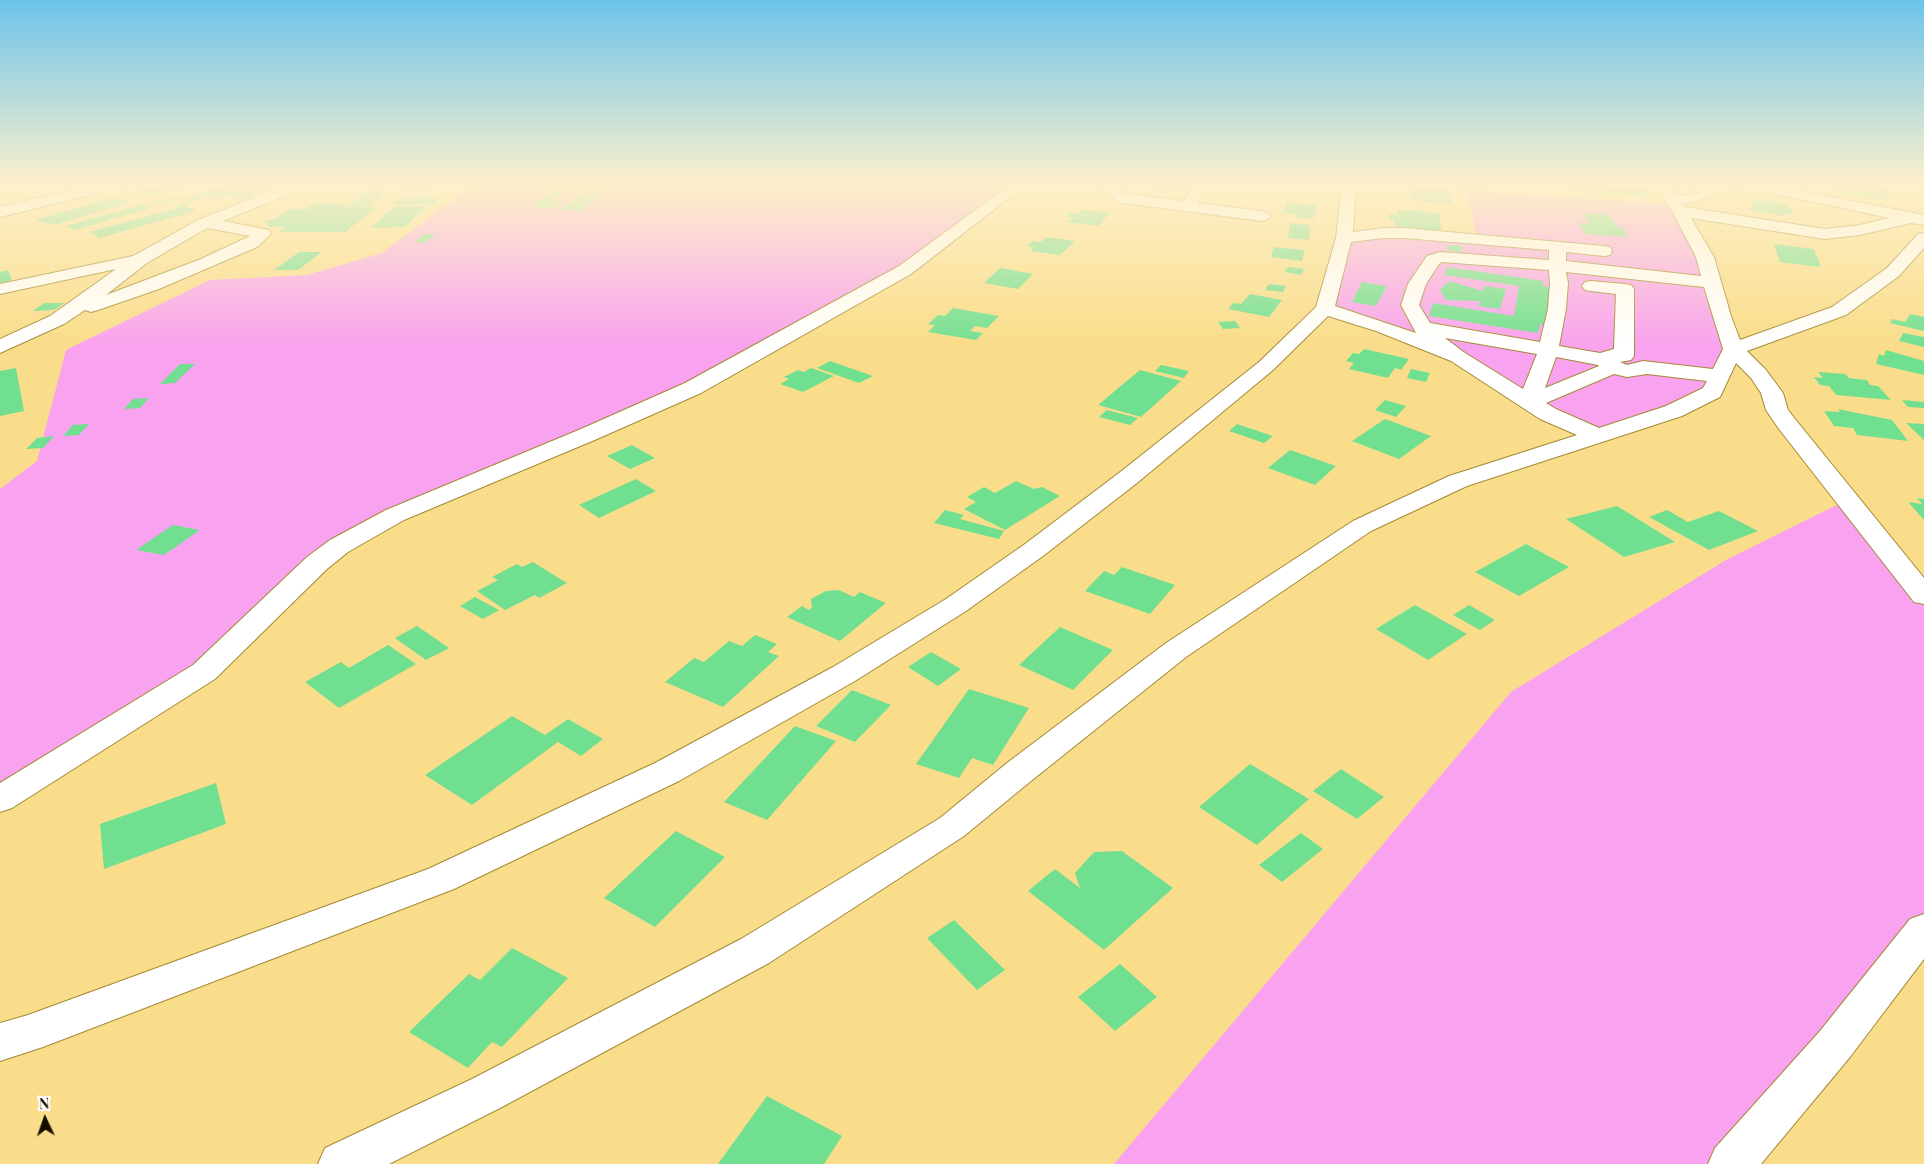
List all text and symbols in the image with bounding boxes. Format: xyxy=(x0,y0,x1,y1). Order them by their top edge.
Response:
north arrow xyxy=(20,1094,70,1144)
text: N xyxy=(39,1094,50,1113)

